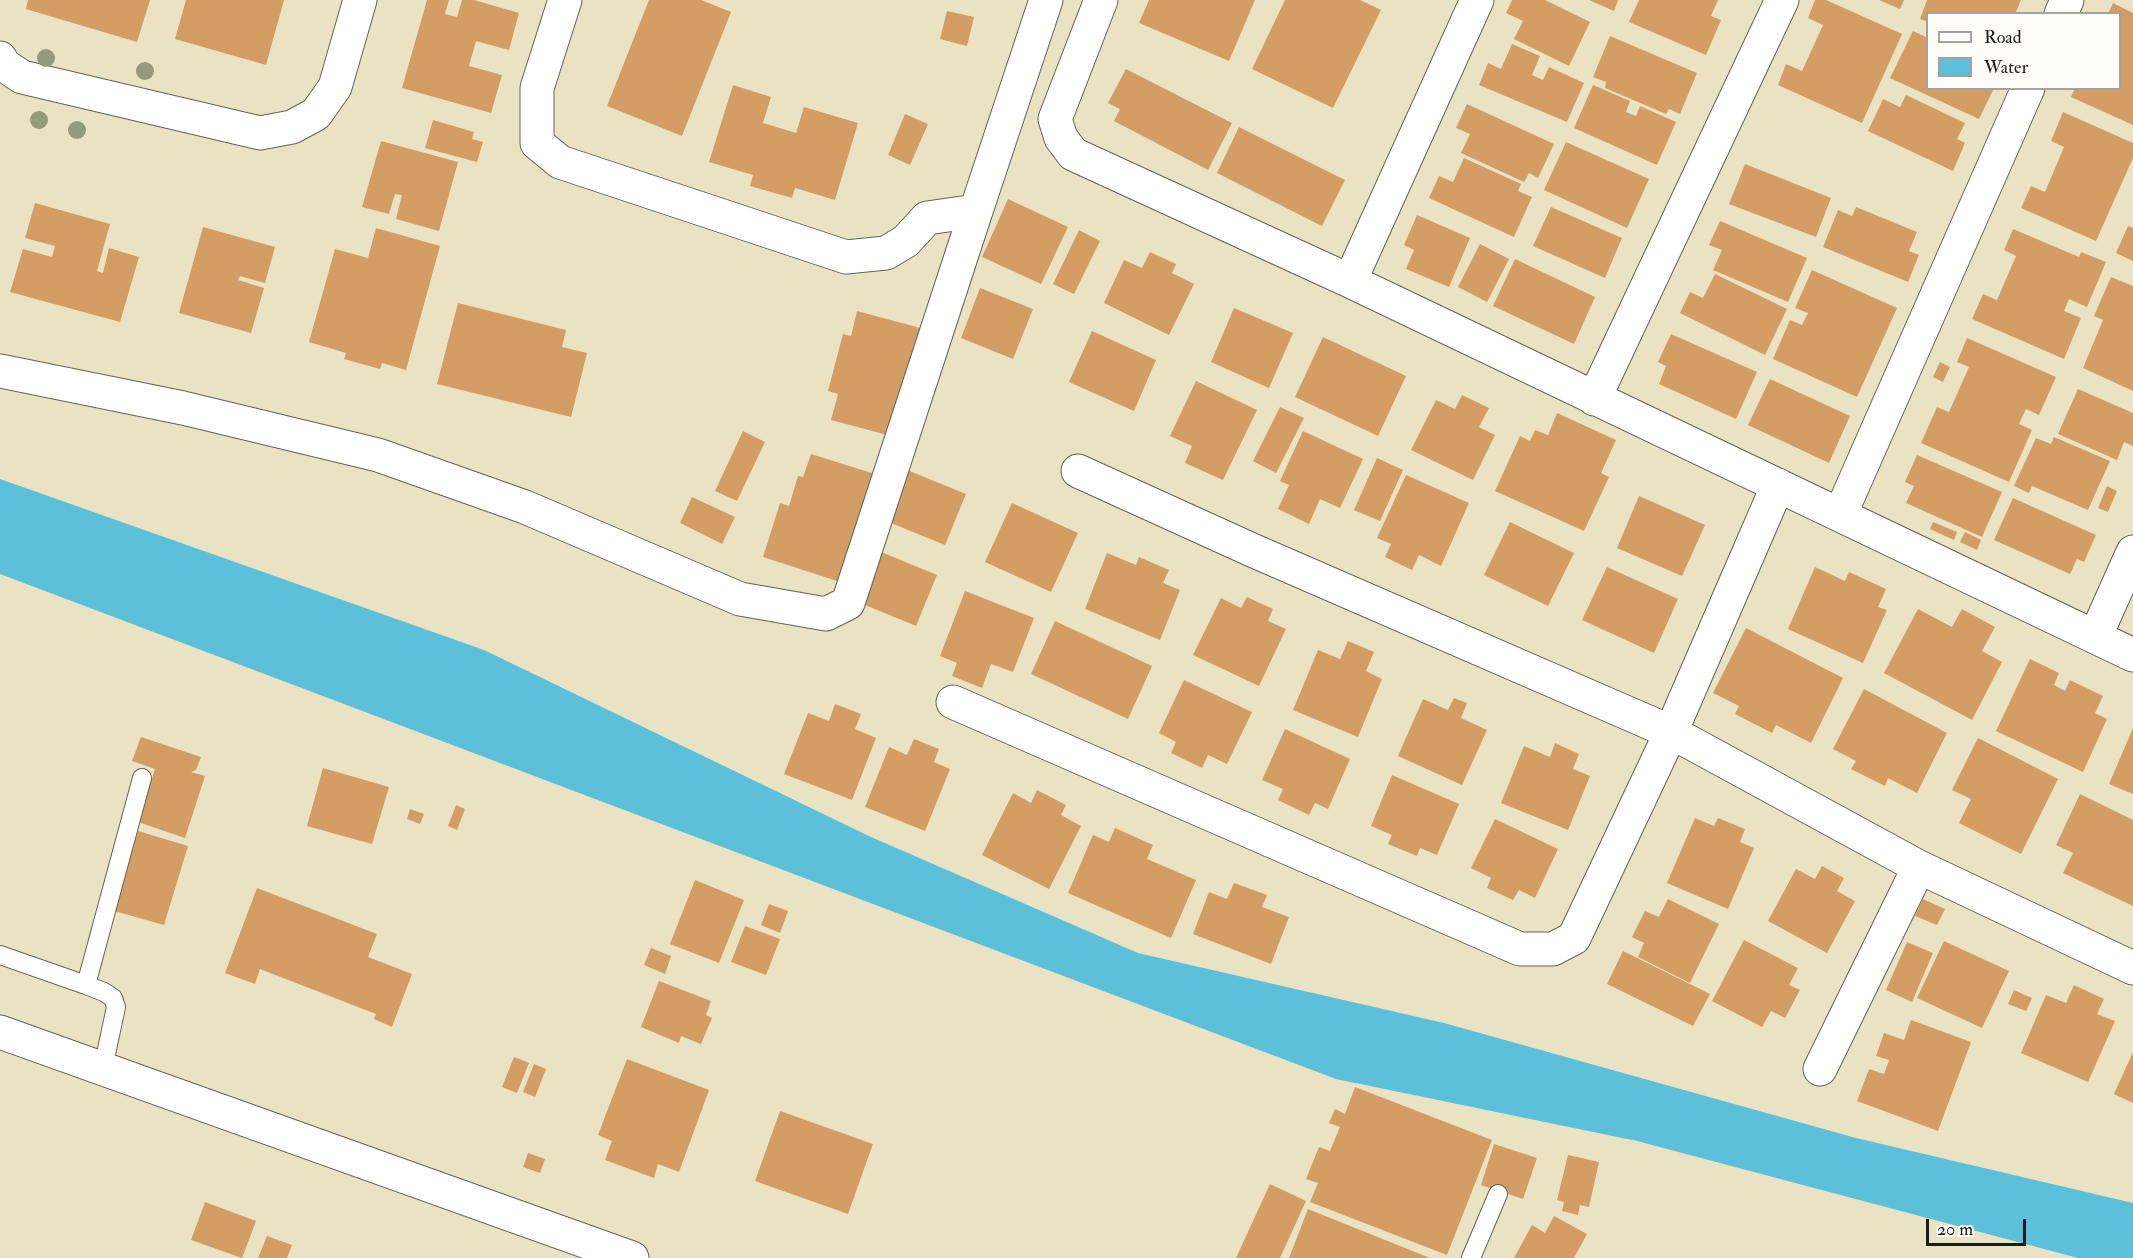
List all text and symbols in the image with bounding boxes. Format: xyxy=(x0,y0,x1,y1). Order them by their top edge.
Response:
legend xyxy=(1926,12,2121,90)
text: Road xyxy=(1984,26,2022,49)
text: Water xyxy=(1984,56,2028,79)
scale bar xyxy=(1929,1207,2030,1245)
text: 20 m xyxy=(1937,1218,1973,1241)

